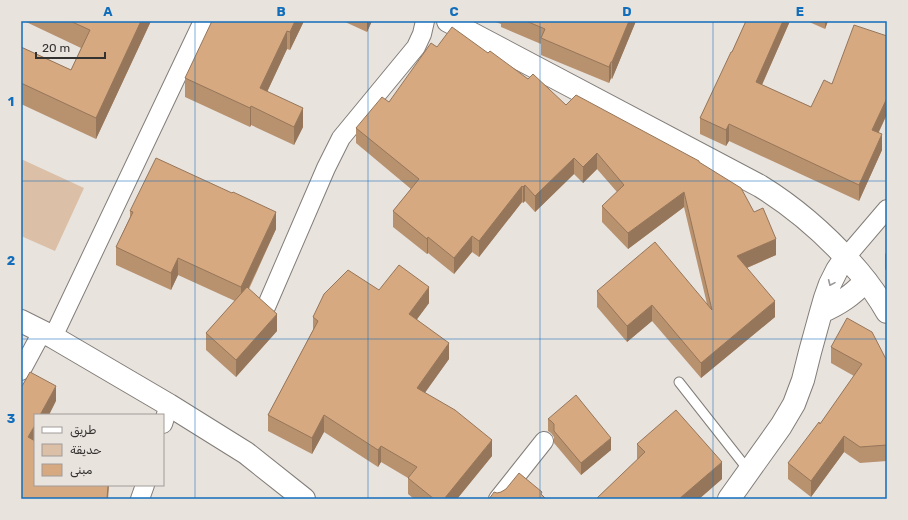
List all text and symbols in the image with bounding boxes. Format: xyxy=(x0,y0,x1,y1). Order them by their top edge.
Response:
text: A xyxy=(103,4,113,19)
text: B xyxy=(276,4,286,19)
text: C xyxy=(449,4,459,19)
text: D xyxy=(622,4,632,19)
text: E xyxy=(796,4,804,19)
scale bar xyxy=(36,34,105,60)
text: 20 m xyxy=(42,41,70,55)
text: 1 xyxy=(8,94,14,109)
text: 2 xyxy=(7,253,15,268)
one-way arrow xyxy=(827,279,835,286)
text: 3 xyxy=(7,411,16,426)
legend xyxy=(34,414,164,486)
text: طريق xyxy=(70,423,96,438)
text: حديقة xyxy=(70,443,102,457)
text: مبنى xyxy=(70,463,93,478)

